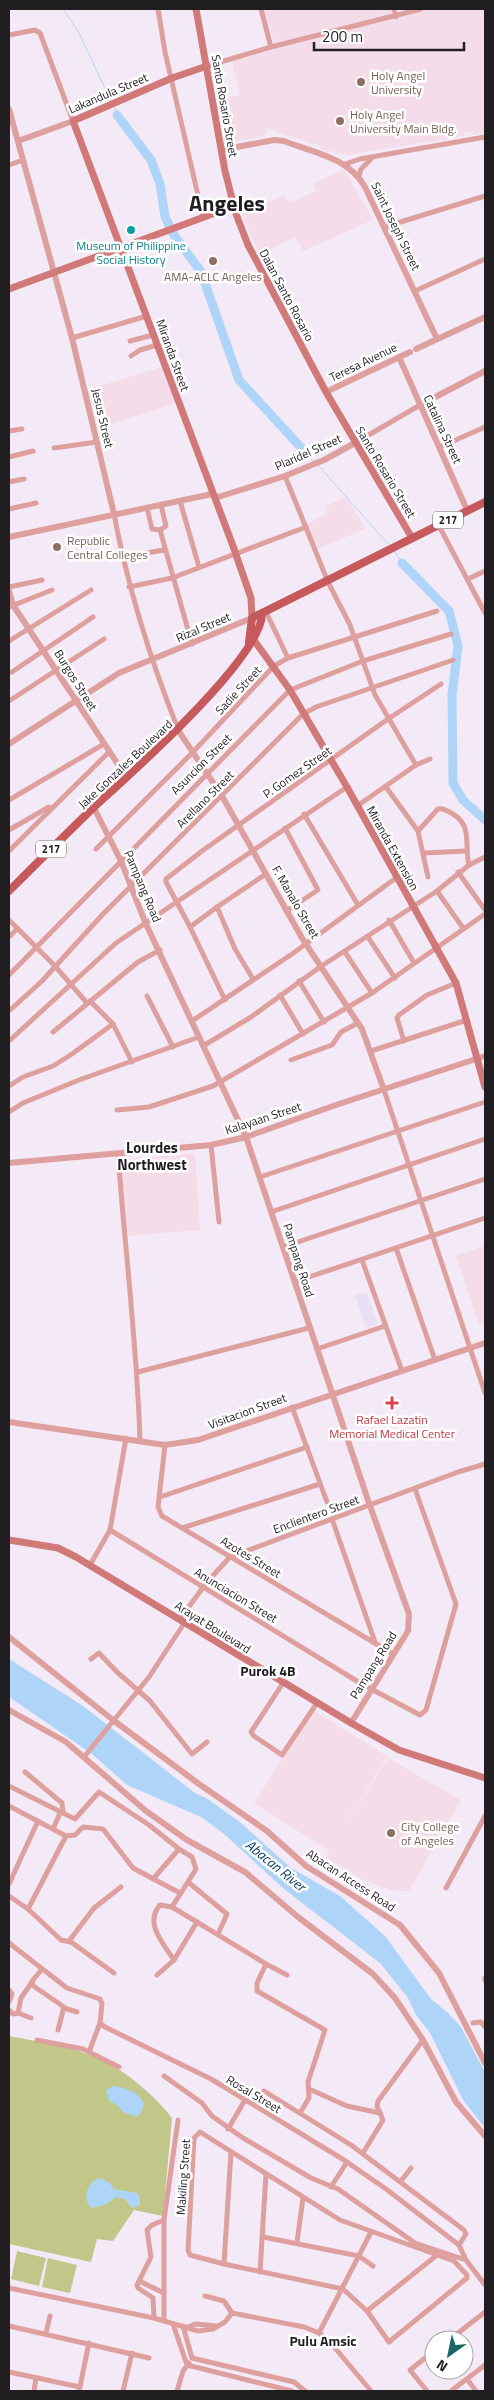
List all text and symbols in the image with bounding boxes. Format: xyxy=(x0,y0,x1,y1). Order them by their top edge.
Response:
scale bar xyxy=(314,20,464,52)
text: 200 m xyxy=(322,25,363,48)
street label: Santo Rosario Street xyxy=(207,53,244,160)
place label: Holy Angel University xyxy=(371,66,425,99)
street label: Lakandula Street xyxy=(65,67,152,118)
marker: Holy Angel University xyxy=(355,76,367,88)
place label: Holy Angel University Main Bldg. xyxy=(350,105,457,138)
marker: Holy Angel University Main Bldg. xyxy=(334,115,346,127)
street label: Saint Joseph Street xyxy=(366,179,426,274)
district label: Angeles xyxy=(189,186,265,220)
marker: Museum of Philippine Social History xyxy=(125,224,137,236)
place label: Museum of Philippine Social History xyxy=(76,236,186,269)
street label: Dalan Santo Rosario xyxy=(255,245,319,345)
marker: AMA-ACLC Angeles xyxy=(207,255,219,267)
place label: AMA-ACLC Angeles xyxy=(164,267,262,286)
street label: Miranda Street xyxy=(151,316,195,394)
street label: Teresa Avenue xyxy=(326,337,400,387)
street label: Jesus Street xyxy=(87,386,119,450)
street label: Catalina Street xyxy=(419,391,468,467)
street label: Santo Rosario Street xyxy=(351,423,421,522)
street label: Plaridel Street xyxy=(272,428,345,475)
road number: 217 xyxy=(433,512,463,528)
place label: Republic Central Colleges xyxy=(67,531,148,564)
marker: Republic Central Colleges xyxy=(51,541,63,553)
street label: Rizal Street xyxy=(173,607,234,647)
street label: Burgos Street xyxy=(50,645,103,715)
street label: Sadie Street xyxy=(210,661,266,719)
street label: Jake Gonzales Boulevard xyxy=(73,715,177,813)
street label: Asuncion Street xyxy=(166,729,236,799)
street label: P. Gomez Street xyxy=(259,741,336,803)
street label: Arellano Street xyxy=(172,765,239,832)
street label: Miranda Extension xyxy=(362,802,424,894)
road number: 217 xyxy=(36,841,66,858)
street label: Pampang Road xyxy=(119,847,167,925)
street label: F. Manalo Street xyxy=(267,862,325,943)
street label: Kalayaan Street xyxy=(222,1096,304,1139)
district label: Lourdes Northwest xyxy=(117,1136,187,1176)
street label: Pampang Road xyxy=(278,1221,320,1299)
street label: Visitacion Street xyxy=(205,1388,290,1434)
marker: Rafael Lazatin Memorial Medical Center xyxy=(385,1396,399,1410)
place label: Rafael Lazatin Memorial Medical Center xyxy=(329,1410,455,1443)
street label: Enclientero Street xyxy=(270,1489,362,1538)
street label: Azotes Street xyxy=(217,1531,286,1583)
street label: Anunciacion Street xyxy=(191,1563,282,1628)
street label: Arayat Boulevard xyxy=(171,1596,255,1658)
street label: Pampang Road xyxy=(345,1627,401,1703)
district label: Purok 4B xyxy=(240,1660,296,1681)
place label: City College of Angeles xyxy=(401,1817,459,1850)
marker: City College of Angeles xyxy=(385,1827,397,1839)
water label: Abacan River xyxy=(241,1834,312,1897)
street label: Abacan Access Road xyxy=(303,1844,399,1916)
street label: Rosal Street xyxy=(223,2070,286,2118)
street label: Makiling Street xyxy=(171,2138,195,2216)
district label: Pulu Amsic xyxy=(289,2330,357,2351)
north arrow xyxy=(424,2330,474,2380)
text: N xyxy=(432,2355,451,2378)

